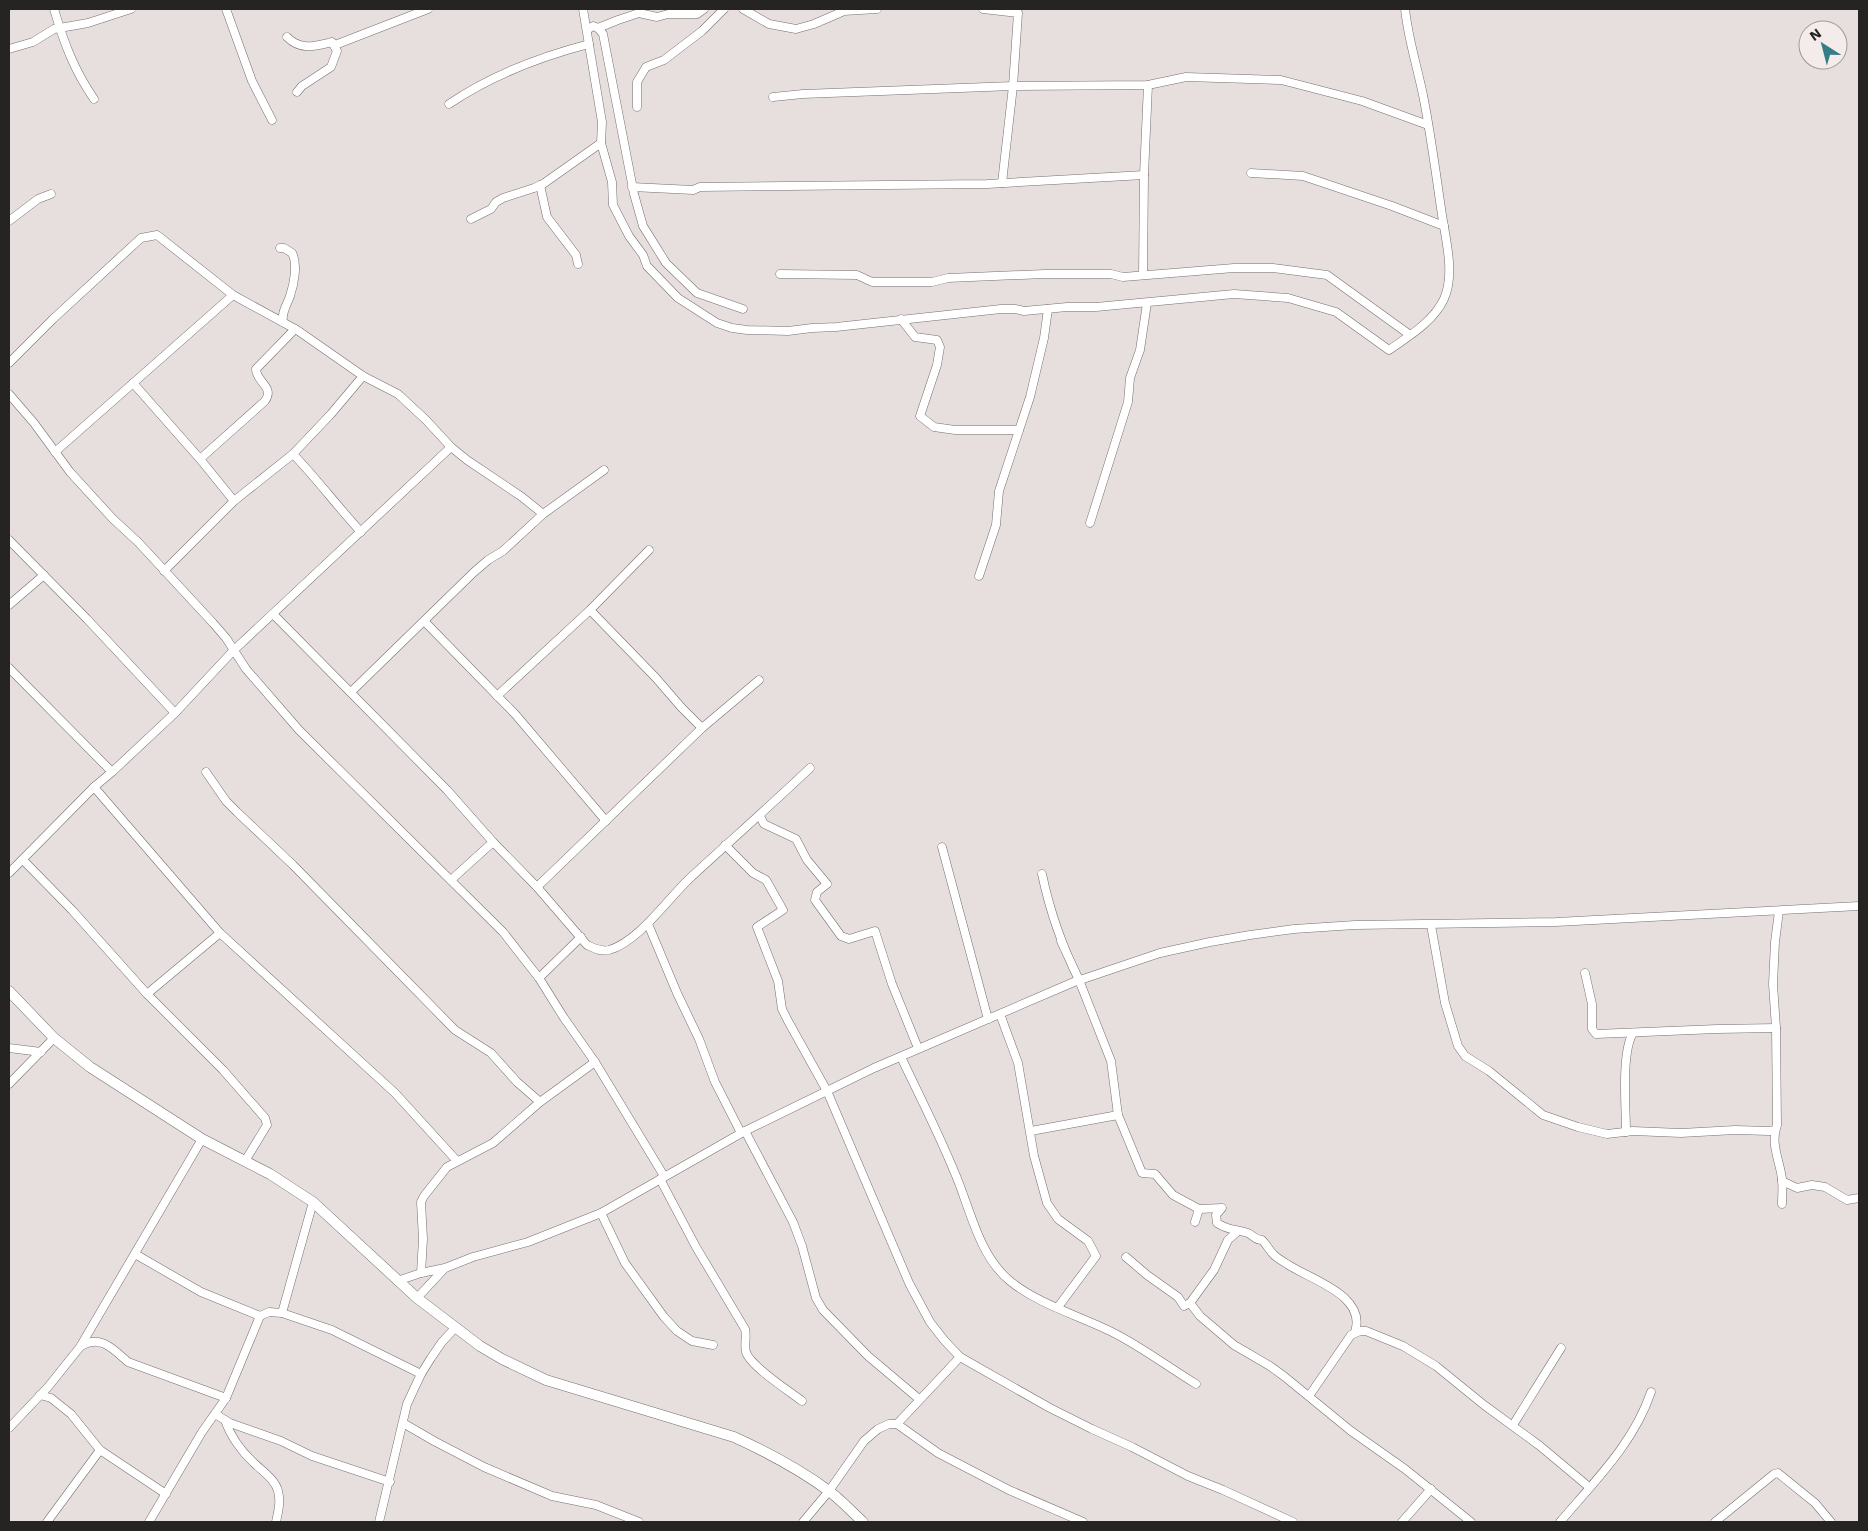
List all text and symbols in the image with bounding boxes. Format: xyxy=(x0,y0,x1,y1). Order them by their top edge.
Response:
north arrow xyxy=(1798,20,1848,70)
text: N xyxy=(1806,25,1824,44)

